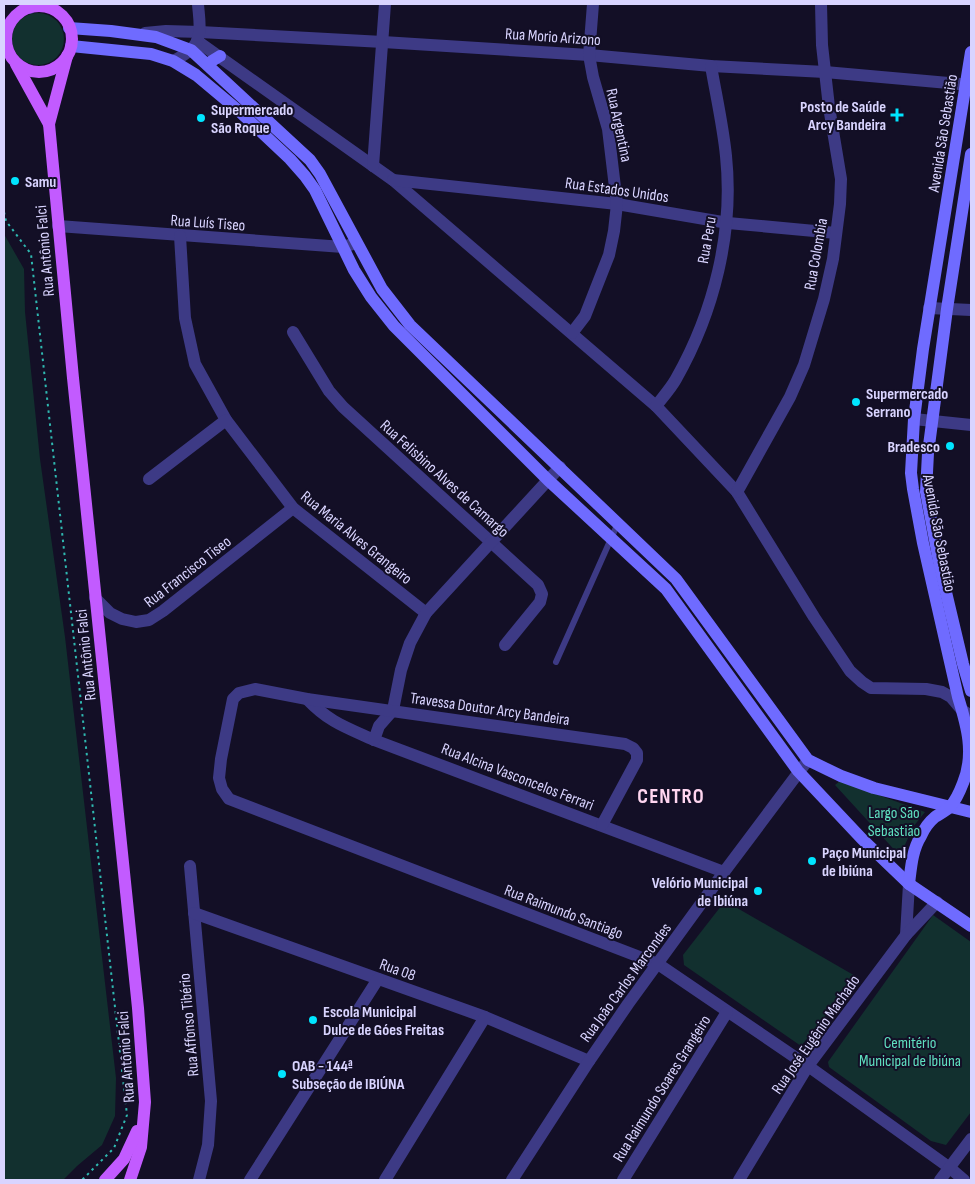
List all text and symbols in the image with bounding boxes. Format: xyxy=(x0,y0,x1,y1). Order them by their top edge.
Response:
street label: Rua Morio Arizono xyxy=(504,25,601,50)
street label: Avenida São Sebastião xyxy=(925,73,962,194)
street label: Rua Argentina xyxy=(601,87,636,164)
place label: Posto de Saúde Arcy Bandeira xyxy=(800,98,886,135)
place label: Supermercado São Roque xyxy=(211,101,293,138)
marker: Posto de Saúde Arcy Bandeira xyxy=(890,108,904,122)
marker: Supermercado São Roque xyxy=(195,112,207,124)
place label: Samu xyxy=(25,173,56,192)
street label: Rua Estados Unidos xyxy=(564,174,670,207)
marker: Samu xyxy=(9,175,21,187)
street label: Rua Antônio Falci xyxy=(32,204,59,297)
street label: Rua Luís Tiseo xyxy=(170,211,246,236)
street label: Rua Peru xyxy=(694,215,721,265)
street label: Rua Colombia xyxy=(801,217,832,292)
place label: Supermercado Serrano xyxy=(866,385,948,422)
marker: Supermercado Serrano xyxy=(850,396,862,408)
street label: Rua Felisbino Alves de Camargo xyxy=(376,416,512,542)
place label: Bradesco xyxy=(887,438,940,457)
marker: Bradesco xyxy=(944,440,956,452)
street label: Avenida São Sebastião xyxy=(918,472,959,594)
street label: Rua Maria Alves Grangeiro xyxy=(297,487,416,589)
street label: Rua Francisco Tiseo xyxy=(141,532,235,612)
street label: Rua Antônio Falci xyxy=(72,608,101,701)
street label: Travessa Doutor Arcy Bandeira xyxy=(409,689,571,730)
street label: Rua Alcina Vasconcelos Ferrari xyxy=(439,740,596,815)
district label: CENTRO xyxy=(637,784,705,809)
park label: Largo São Sebastião xyxy=(868,804,920,841)
place label: Paço Municipal de Ibiúna xyxy=(822,844,906,881)
marker: Paço Municipal de Ibiúna xyxy=(806,855,818,867)
place label: Velório Municipal de Ibiúna xyxy=(652,874,748,911)
street label: Rua Raimundo Santiago xyxy=(501,881,626,944)
marker: Velório Municipal de Ibiúna xyxy=(752,885,764,897)
street label: Rua João Carlos Marcondes xyxy=(577,919,676,1046)
street label: Rua 08 xyxy=(377,955,418,986)
street label: Rua Affonso Tibério xyxy=(176,972,203,1077)
street label: Rua José Eugênio Machado xyxy=(768,972,864,1098)
place label: Escola Municipal Dulce de Góes Freitas xyxy=(323,1003,444,1040)
street label: Rua Antônio Falci xyxy=(114,1011,139,1103)
street label: Rua Raimundo Soares Grangeiro xyxy=(609,1012,715,1166)
marker: Escola Municipal Dulce de Góes Freitas xyxy=(307,1014,319,1026)
park label: Cemitério Municipal de Ibiúna xyxy=(859,1034,961,1071)
place label: OAB - 144ª Subseção de IBIÚNA xyxy=(292,1057,405,1094)
marker: OAB - 144ª Subseção de IBIÚNA xyxy=(276,1068,288,1080)

